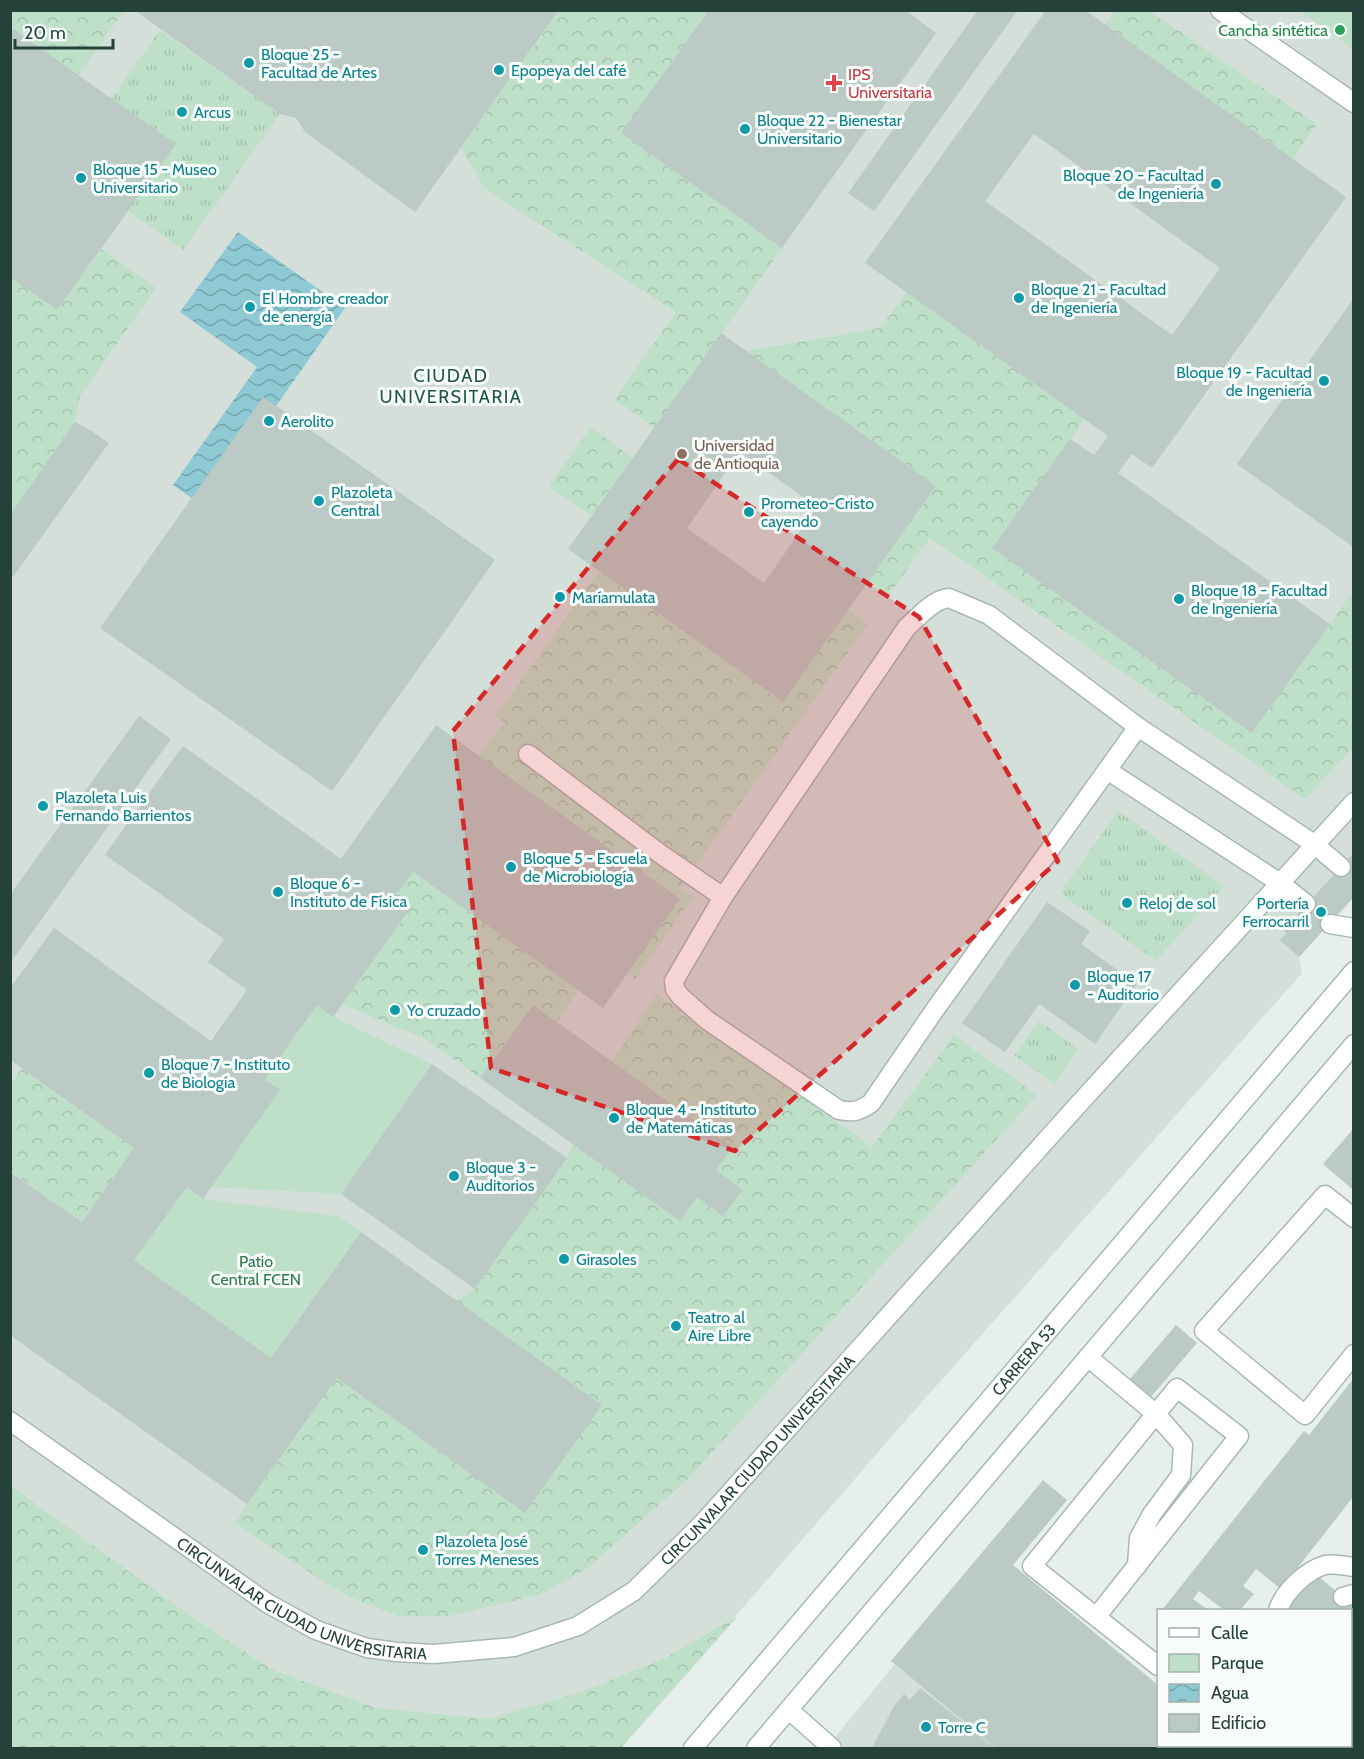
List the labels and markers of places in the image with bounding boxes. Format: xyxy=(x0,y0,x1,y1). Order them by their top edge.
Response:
place label: Cancha sintética xyxy=(1218,21,1328,40)
marker: Cancha sintética xyxy=(1333,23,1347,37)
place label: Bloque 25 - Facultad de Artes xyxy=(261,45,377,82)
marker: Bloque 25 - Facultad de Artes xyxy=(242,56,256,70)
place label: Epopeya del café xyxy=(511,61,626,80)
marker: Epopeya del café xyxy=(492,63,506,77)
place label: IPS Universitaria xyxy=(848,65,932,102)
marker: IPS Universitaria xyxy=(825,74,843,92)
place label: Arcus xyxy=(194,103,231,122)
marker: Arcus xyxy=(175,105,189,119)
place label: Bloque 22 - Bienestar Universitario xyxy=(757,111,903,148)
marker: Bloque 22 - Bienestar Universitario xyxy=(738,122,752,136)
place label: Bloque 15 - Museo Universitario xyxy=(93,160,217,197)
place label: Bloque 20 - Facultad de Ingeniería xyxy=(1063,166,1204,203)
marker: Bloque 15 - Museo Universitario xyxy=(74,171,88,185)
marker: Bloque 20 - Facultad de Ingeniería xyxy=(1209,177,1223,191)
place label: Bloque 21 - Facultad de Ingeniería xyxy=(1031,280,1166,317)
place label: El Hombre creador de energía xyxy=(262,289,389,326)
marker: Bloque 21 - Facultad de Ingeniería xyxy=(1012,291,1026,305)
marker: El Hombre creador de energía xyxy=(243,300,257,314)
place label: Bloque 19 - Facultad de Ingeniería xyxy=(1176,363,1312,400)
marker: Bloque 19 - Facultad de Ingeniería xyxy=(1317,374,1331,388)
place label: Aerolito xyxy=(281,412,334,431)
marker: Aerolito xyxy=(262,414,276,428)
place label: Universidad de Antioquia xyxy=(694,436,780,473)
marker: Universidad de Antioquia xyxy=(675,447,689,461)
place label: Plazoleta Central xyxy=(331,483,393,520)
marker: Plazoleta Central xyxy=(312,494,326,508)
place label: Prometeo-Cristo cayendo xyxy=(761,494,874,531)
marker: Prometeo-Cristo cayendo xyxy=(742,505,756,519)
place label: Bloque 18 - Facultad de Ingeniería xyxy=(1191,581,1327,618)
place label: Maríamulata xyxy=(572,588,656,607)
marker: Maríamulata xyxy=(553,590,567,604)
marker: Bloque 18 - Facultad de Ingeniería xyxy=(1172,592,1186,606)
place label: Plazoleta Luis Fernando Barrientos xyxy=(55,788,192,825)
marker: Plazoleta Luis Fernando Barrientos xyxy=(36,799,50,813)
place label: Bloque 5 - Escuela de Microbiología xyxy=(523,849,648,886)
marker: Bloque 5 - Escuela de Microbiología xyxy=(504,860,518,874)
place label: Bloque 6 - Instituto de Física xyxy=(290,874,407,911)
marker: Bloque 6 - Instituto de Física xyxy=(271,885,285,899)
place label: Reloj de sol xyxy=(1139,894,1216,913)
place label: Portería Ferrocarril xyxy=(1242,894,1309,931)
marker: Reloj de sol xyxy=(1120,896,1134,910)
marker: Portería Ferrocarril xyxy=(1314,905,1328,919)
place label: Bloque 17 - Auditorio xyxy=(1087,967,1159,1004)
marker: Bloque 17 - Auditorio xyxy=(1068,978,1082,992)
place label: Yo cruzado xyxy=(406,1001,481,1020)
marker: Yo cruzado xyxy=(388,1003,402,1017)
place label: Bloque 7 - Instituto de Biología xyxy=(161,1055,290,1092)
marker: Bloque 7 - Instituto de Biología xyxy=(142,1066,156,1080)
place label: Bloque 4 - Instituto de Matemáticas xyxy=(626,1100,757,1137)
marker: Bloque 4 - Instituto de Matemáticas xyxy=(607,1111,621,1125)
place label: Bloque 3 - Auditorios xyxy=(466,1158,536,1195)
marker: Bloque 3 - Auditorios xyxy=(447,1169,461,1183)
place label: Girasoles xyxy=(576,1250,637,1269)
marker: Girasoles xyxy=(557,1252,571,1266)
place label: Teatro al Aire Libre xyxy=(688,1308,751,1345)
marker: Teatro al Aire Libre xyxy=(669,1319,683,1333)
place label: Plazoleta José Torres Meneses xyxy=(435,1532,539,1569)
marker: Plazoleta José Torres Meneses xyxy=(416,1543,430,1557)
place label: Torre C xyxy=(938,1718,986,1737)
marker: Torre C xyxy=(919,1720,933,1734)

